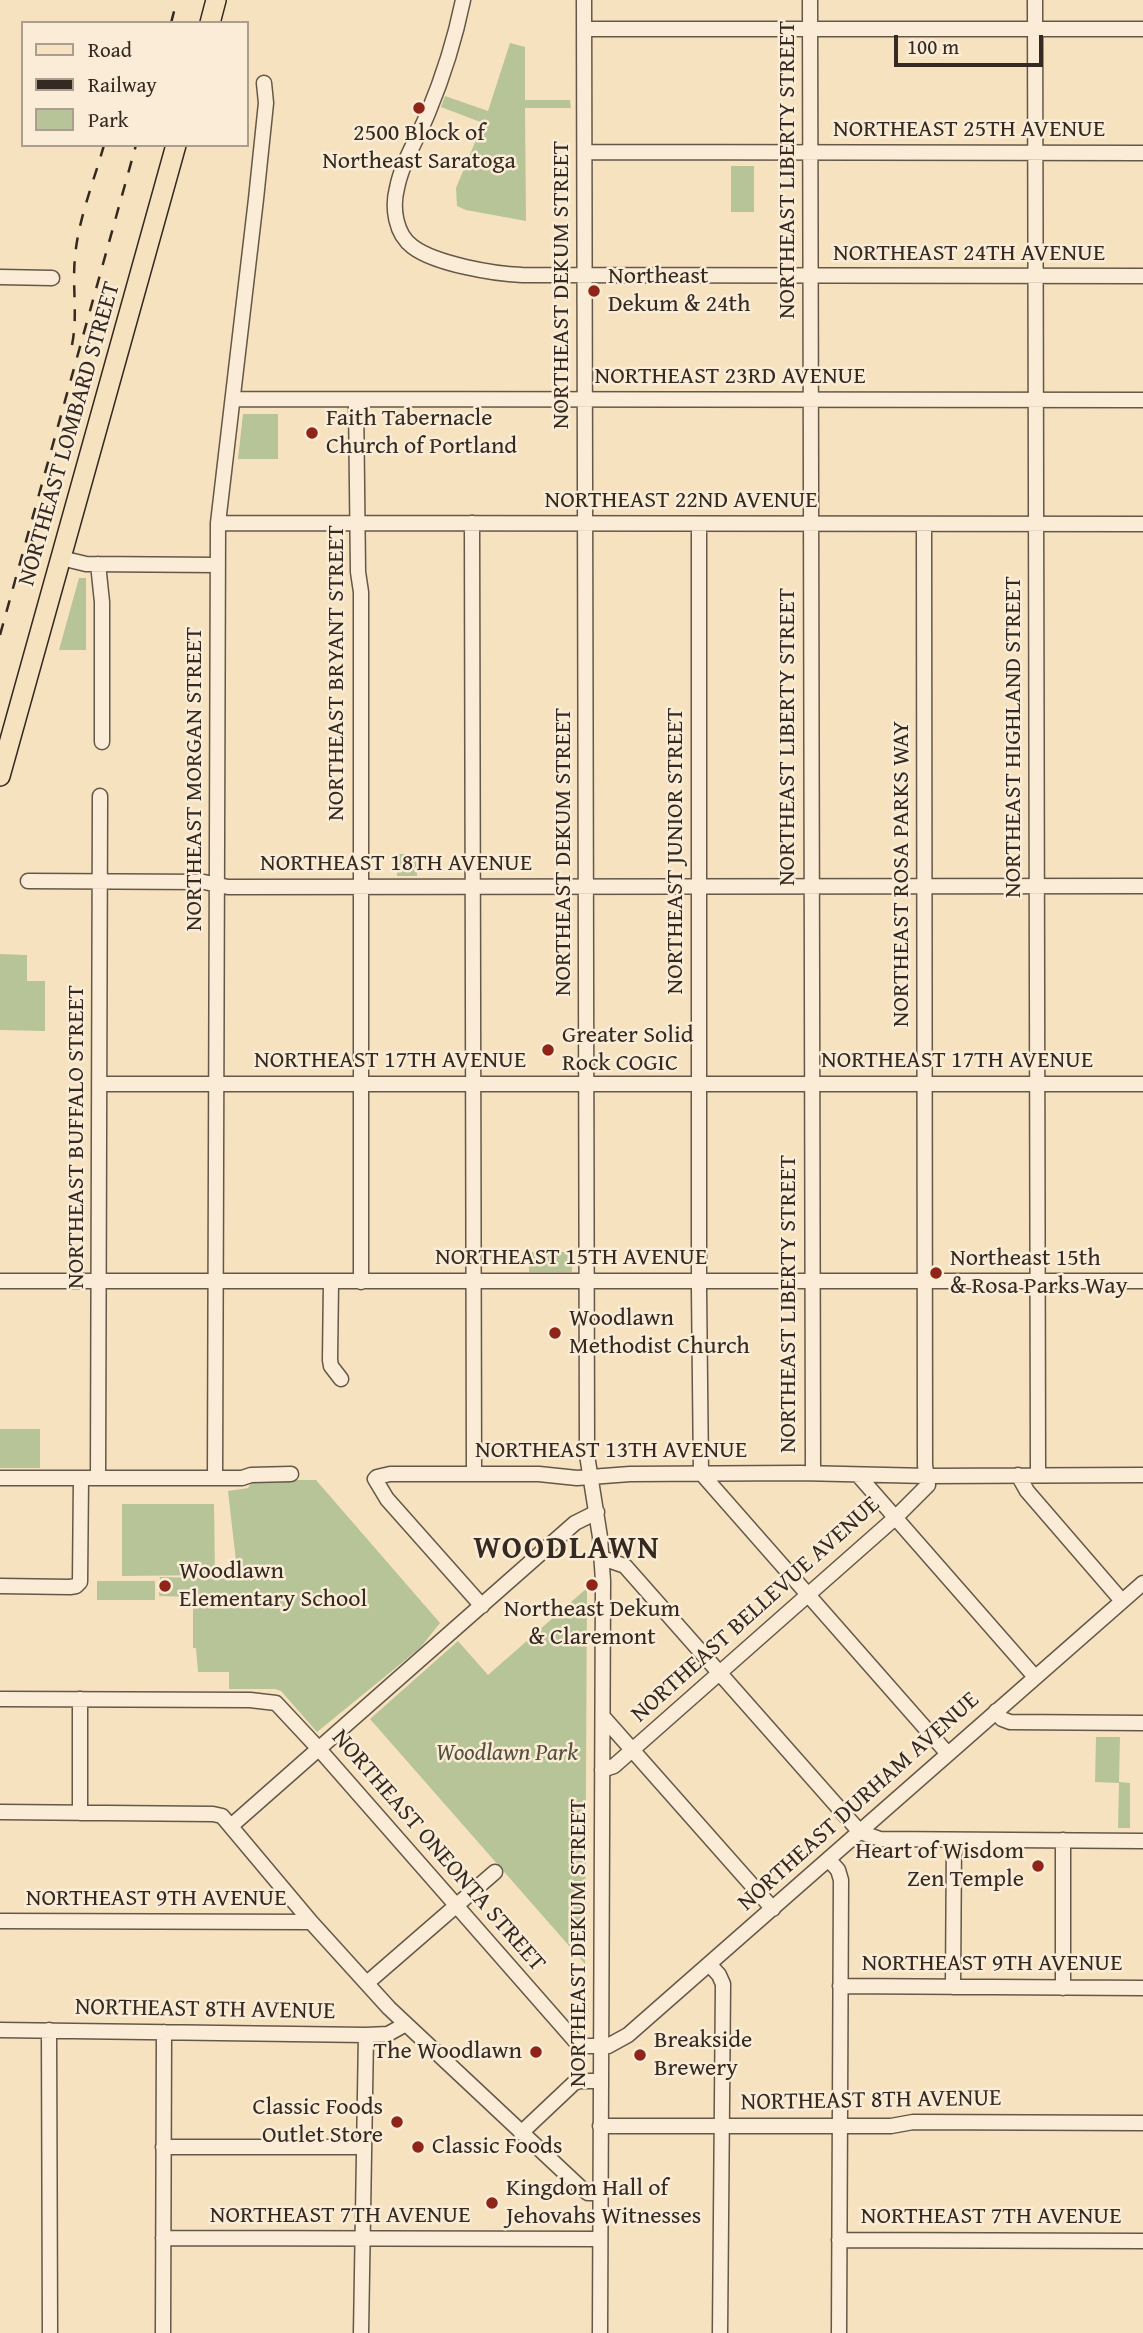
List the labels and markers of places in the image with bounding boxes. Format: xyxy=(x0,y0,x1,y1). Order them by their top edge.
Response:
marker: 2500 Block of Northeast Saratoga xyxy=(411,100,427,116)
place label: 2500 Block of Northeast Saratoga xyxy=(322,120,516,176)
place label: Northeast Dekum & 24th xyxy=(608,263,750,319)
marker: Northeast Dekum & 24th xyxy=(586,283,602,299)
place label: Faith Tabernacle Church of Portland xyxy=(326,405,517,461)
marker: Faith Tabernacle Church of Portland xyxy=(304,425,320,441)
place label: Greater Solid Rock COGIC xyxy=(562,1022,693,1078)
marker: Greater Solid Rock COGIC xyxy=(540,1042,556,1058)
place label: Northeast 15th & Rosa Parks Way xyxy=(950,1245,1128,1301)
marker: Northeast 15th & Rosa Parks Way xyxy=(928,1265,944,1281)
place label: Woodlawn Methodist Church xyxy=(569,1305,750,1361)
marker: Woodlawn Methodist Church xyxy=(547,1325,563,1341)
place label: Woodlawn Elementary School xyxy=(179,1558,367,1614)
marker: Northeast Dekum & Claremont xyxy=(584,1577,600,1593)
marker: Woodlawn Elementary School xyxy=(157,1578,173,1594)
place label: Northeast Dekum & Claremont xyxy=(504,1596,680,1652)
place label: Heart of Wisdom Zen Temple xyxy=(855,1838,1024,1894)
marker: Heart of Wisdom Zen Temple xyxy=(1030,1858,1046,1874)
place label: Breakside Brewery xyxy=(654,2027,752,2083)
place label: The Woodlawn xyxy=(374,2038,522,2066)
marker: The Woodlawn xyxy=(528,2044,544,2060)
marker: Breakside Brewery xyxy=(632,2047,648,2063)
place label: Classic Foods Outlet Store xyxy=(253,2094,383,2150)
marker: Classic Foods Outlet Store xyxy=(389,2114,405,2130)
place label: Classic Foods xyxy=(432,2133,562,2161)
marker: Classic Foods xyxy=(410,2139,426,2155)
place label: Kingdom Hall of Jehovahs Witnesses xyxy=(506,2175,701,2231)
marker: Kingdom Hall of Jehovahs Witnesses xyxy=(484,2195,500,2211)

